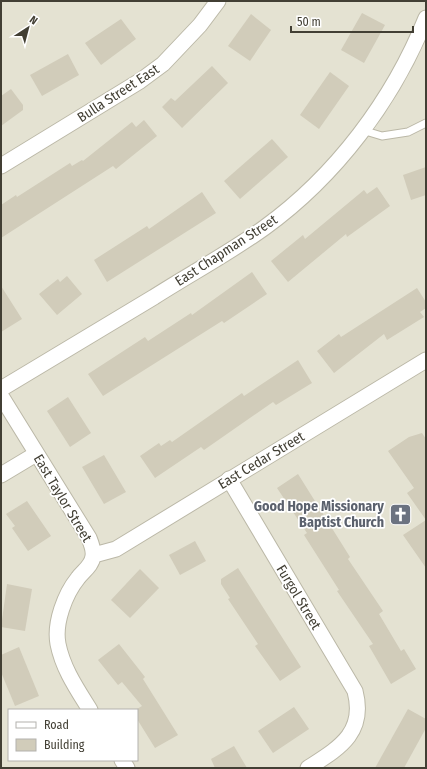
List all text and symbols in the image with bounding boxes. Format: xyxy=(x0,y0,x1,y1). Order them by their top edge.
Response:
north arrow xyxy=(8,8,48,48)
scale bar xyxy=(291,8,413,34)
text: N xyxy=(27,13,40,28)
text: 50 m xyxy=(297,15,321,29)
street label: Bulla Street East xyxy=(74,60,163,126)
street label: East Chapman Street xyxy=(172,211,281,290)
street label: East Cedar Street xyxy=(215,428,308,493)
street label: East Taylor Street xyxy=(30,451,96,546)
place label: Good Hope Missionary Baptist Church xyxy=(254,498,384,531)
church icon: Good Hope Missionary Baptist Church xyxy=(387,501,413,527)
street label: Furgol Street xyxy=(273,562,325,633)
legend xyxy=(8,709,138,761)
text: Road xyxy=(44,718,69,732)
text: Building xyxy=(44,738,85,752)

